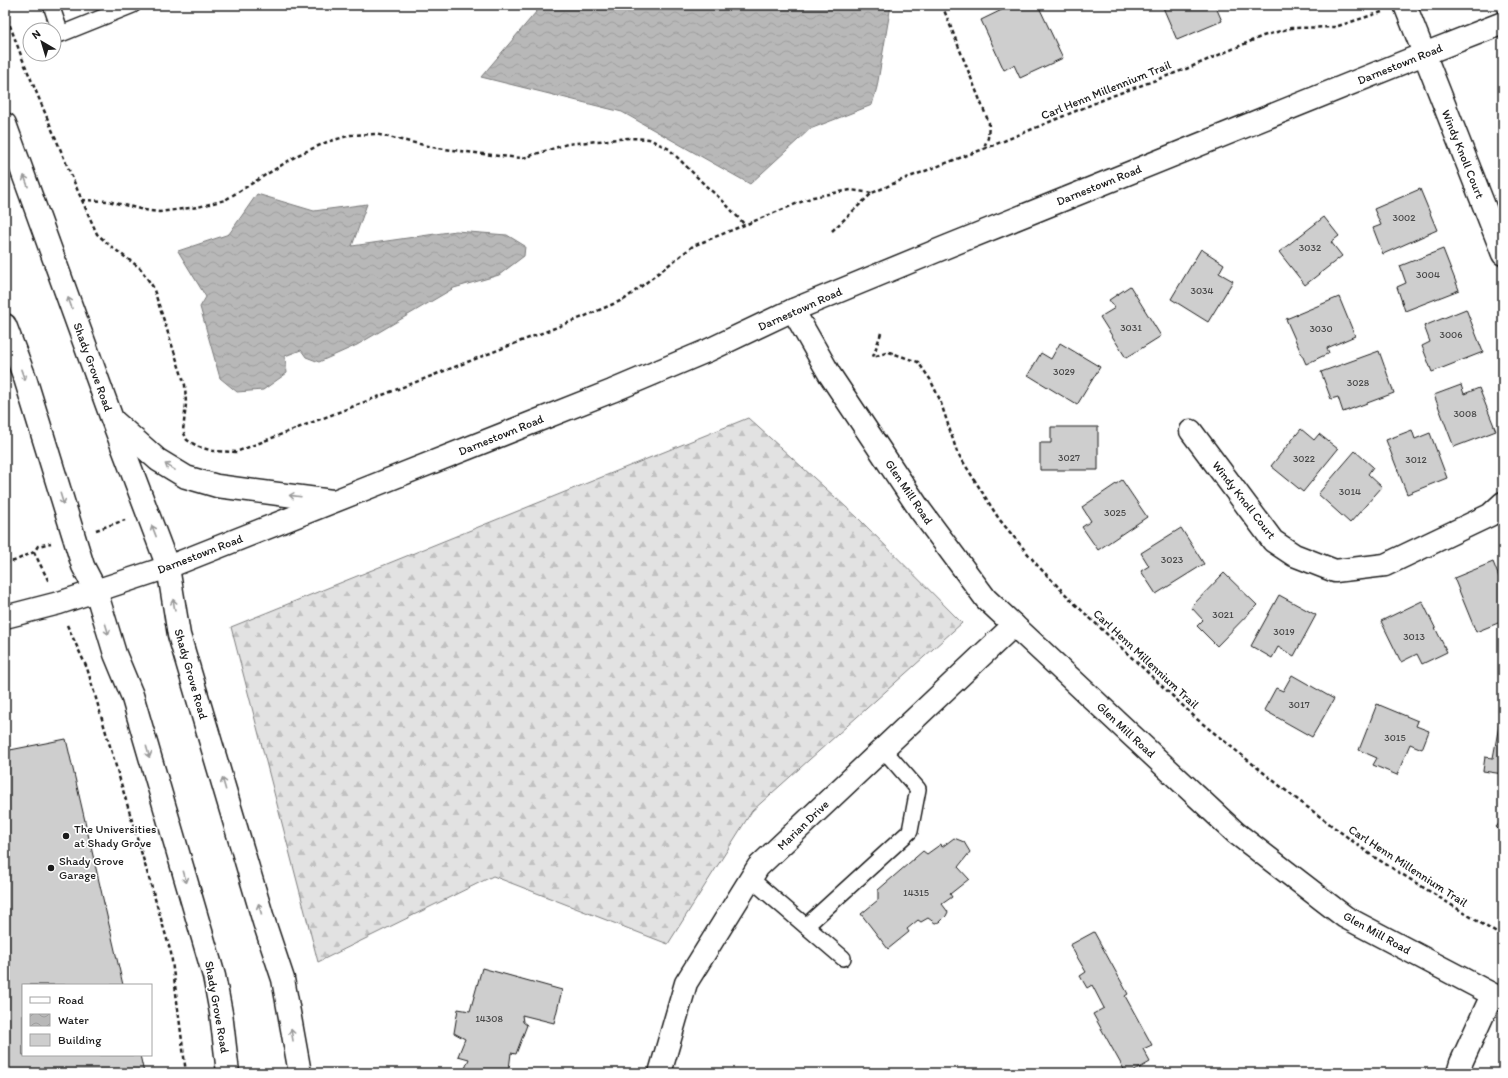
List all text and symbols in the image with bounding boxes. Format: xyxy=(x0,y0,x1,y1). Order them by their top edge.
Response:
north arrow xyxy=(22,22,62,62)
text: N xyxy=(29,27,43,42)
street label: Darnestown Road xyxy=(1355,40,1445,87)
street label: Carl Henn Millennium Trail xyxy=(1039,57,1174,123)
street label: Windy Knoll Court xyxy=(1439,108,1487,201)
street label: Darnestown Road xyxy=(1054,161,1144,208)
one-way arrow xyxy=(21,176,29,188)
house number: 3002 xyxy=(1392,211,1416,224)
house number: 3032 xyxy=(1299,241,1322,254)
house number: 3004 xyxy=(1416,268,1440,281)
street label: Darnestown Road xyxy=(756,284,845,334)
house number: 3034 xyxy=(1190,284,1214,297)
one-way arrow xyxy=(66,297,73,310)
street label: Shady Grove Road xyxy=(70,321,116,414)
house number: 3031 xyxy=(1120,321,1142,334)
house number: 3030 xyxy=(1309,322,1333,335)
house number: 3006 xyxy=(1439,328,1463,341)
house number: 3029 xyxy=(1053,365,1075,378)
one-way arrow xyxy=(20,368,28,380)
house number: 3028 xyxy=(1347,376,1370,389)
house number: 3008 xyxy=(1453,407,1477,420)
street label: Darnestown Road xyxy=(456,411,546,458)
house number: 3027 xyxy=(1058,451,1080,464)
house number: 3022 xyxy=(1293,452,1316,465)
house number: 3012 xyxy=(1405,453,1427,466)
street label: Glen Mill Road xyxy=(882,457,936,527)
street label: Windy Knoll Court xyxy=(1209,458,1279,542)
one-way arrow xyxy=(164,463,176,471)
house number: 3014 xyxy=(1339,485,1361,498)
one-way arrow xyxy=(59,492,67,504)
one-way arrow xyxy=(289,492,302,500)
house number: 3025 xyxy=(1104,506,1126,519)
one-way arrow xyxy=(150,525,158,537)
street label: Darnestown Road xyxy=(155,531,245,577)
house number: 3023 xyxy=(1161,553,1184,566)
one-way arrow xyxy=(170,599,178,612)
street label: Carl Henn Millennium Trail xyxy=(1090,606,1202,712)
house number: 3021 xyxy=(1212,608,1234,621)
one-way arrow xyxy=(104,622,111,635)
house number: 3019 xyxy=(1273,625,1295,638)
street label: Shady Grove Road xyxy=(171,627,211,721)
house number: 3013 xyxy=(1403,630,1425,643)
house number: 3017 xyxy=(1288,698,1310,711)
street label: Glen Mill Road xyxy=(1094,699,1159,761)
house number: 3015 xyxy=(1384,731,1406,744)
one-way arrow xyxy=(145,745,152,758)
one-way arrow xyxy=(220,778,227,791)
street label: Marian Drive xyxy=(774,797,832,853)
place label: The Universities at Shady Grove xyxy=(74,822,156,850)
street label: Carl Henn Millennium Trail xyxy=(1346,822,1471,910)
marker: The Universities at Shady Grove xyxy=(61,831,71,841)
place label: Shady Grove Garage xyxy=(59,854,124,882)
marker: Shady Grove Garage xyxy=(46,863,56,873)
one-way arrow xyxy=(181,870,189,883)
house number: 14315 xyxy=(903,886,929,899)
one-way arrow xyxy=(256,903,263,916)
street label: Glen Mill Road xyxy=(1341,909,1414,958)
street label: Shady Grove Road xyxy=(202,960,232,1055)
legend xyxy=(22,984,152,1056)
text: Road xyxy=(58,993,84,1007)
house number: 14308 xyxy=(475,1012,503,1025)
text: Water xyxy=(58,1013,89,1027)
one-way arrow xyxy=(288,1029,296,1042)
text: Building xyxy=(58,1033,102,1047)

